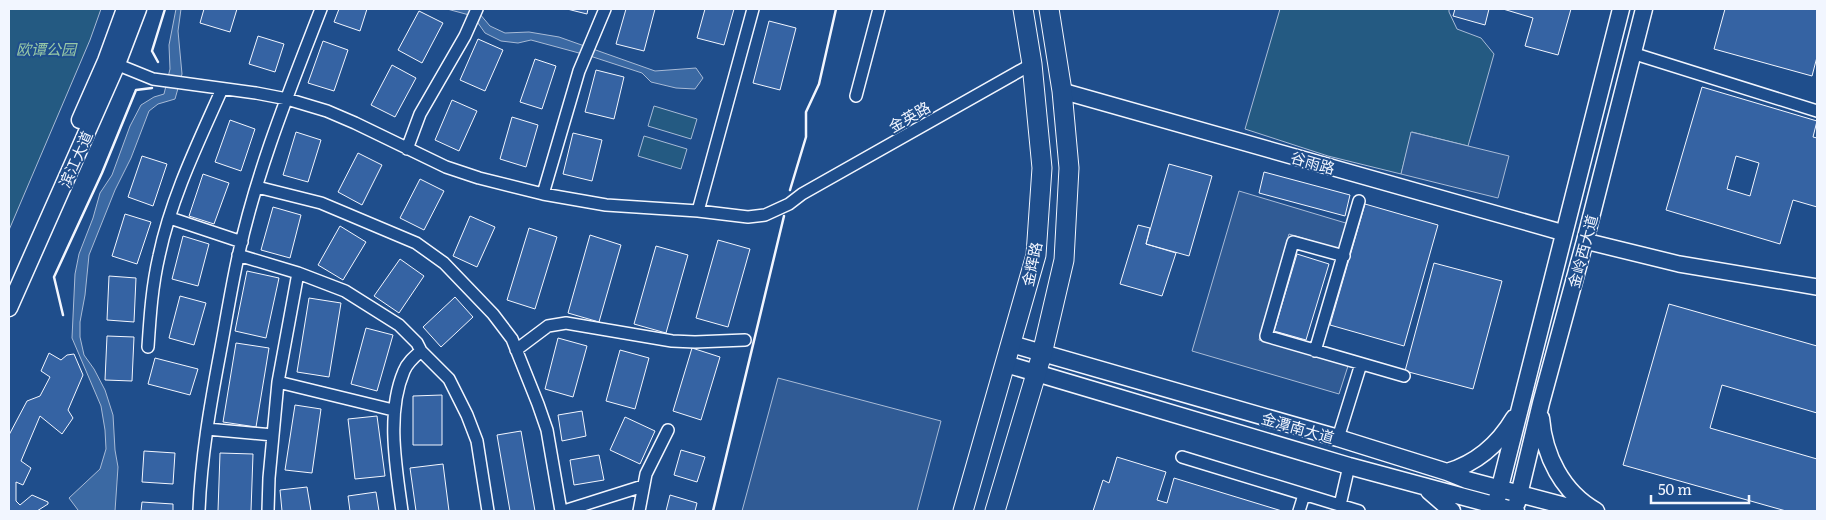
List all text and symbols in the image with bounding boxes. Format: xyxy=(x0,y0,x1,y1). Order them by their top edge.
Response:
park label: 欧谭公园 xyxy=(16,37,78,60)
street label: 金英路 xyxy=(884,95,934,137)
street label: 滨江大道 xyxy=(52,127,98,191)
street label: 谷雨路 xyxy=(1288,145,1338,179)
street label: 金岭西大道 xyxy=(1561,212,1603,290)
street label: 金辉路 xyxy=(1015,240,1047,288)
street label: 金潭南大道 xyxy=(1259,406,1337,448)
scale bar xyxy=(1651,472,1748,504)
text: 50 m xyxy=(1658,477,1692,500)

